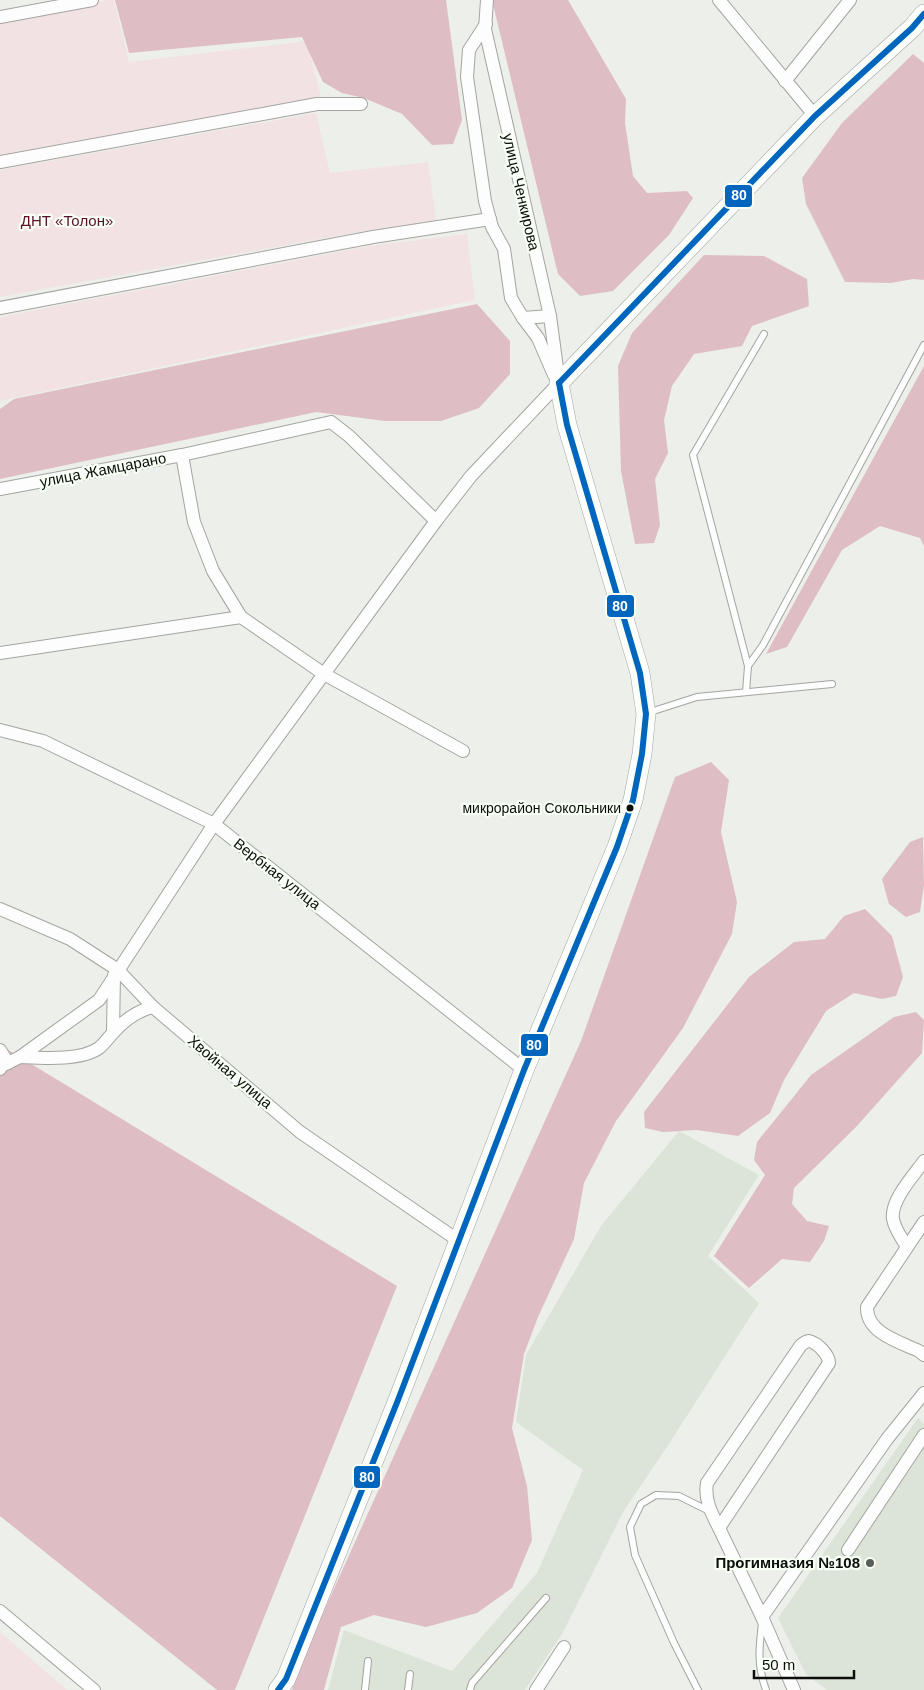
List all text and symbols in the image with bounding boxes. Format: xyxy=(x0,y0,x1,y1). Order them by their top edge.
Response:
street label: улица Ченкирова xyxy=(500,132,543,253)
line badge: 80 xyxy=(724,184,753,208)
text: 80 xyxy=(731,187,747,203)
park label: ДНТ «Толон» xyxy=(21,212,113,229)
street label: улица Жамцарано xyxy=(38,449,168,490)
line badge: 80 xyxy=(606,594,635,618)
text: 80 xyxy=(612,598,628,614)
place label: микрорайон Сокольники xyxy=(462,800,621,816)
marker: микрорайон Сокольники xyxy=(625,803,635,813)
street label: Вербная улица xyxy=(231,834,325,913)
street label: Хвойная улица xyxy=(185,1031,276,1112)
line badge: 80 xyxy=(520,1033,549,1057)
text: 80 xyxy=(526,1037,542,1053)
line badge: 80 xyxy=(353,1465,381,1489)
text: 80 xyxy=(359,1469,375,1485)
place label: Прогимназия №108 xyxy=(715,1554,860,1571)
marker: Прогимназия №108 xyxy=(864,1557,876,1569)
scale bar xyxy=(754,1648,854,1680)
text: 50 m xyxy=(762,1656,795,1673)

